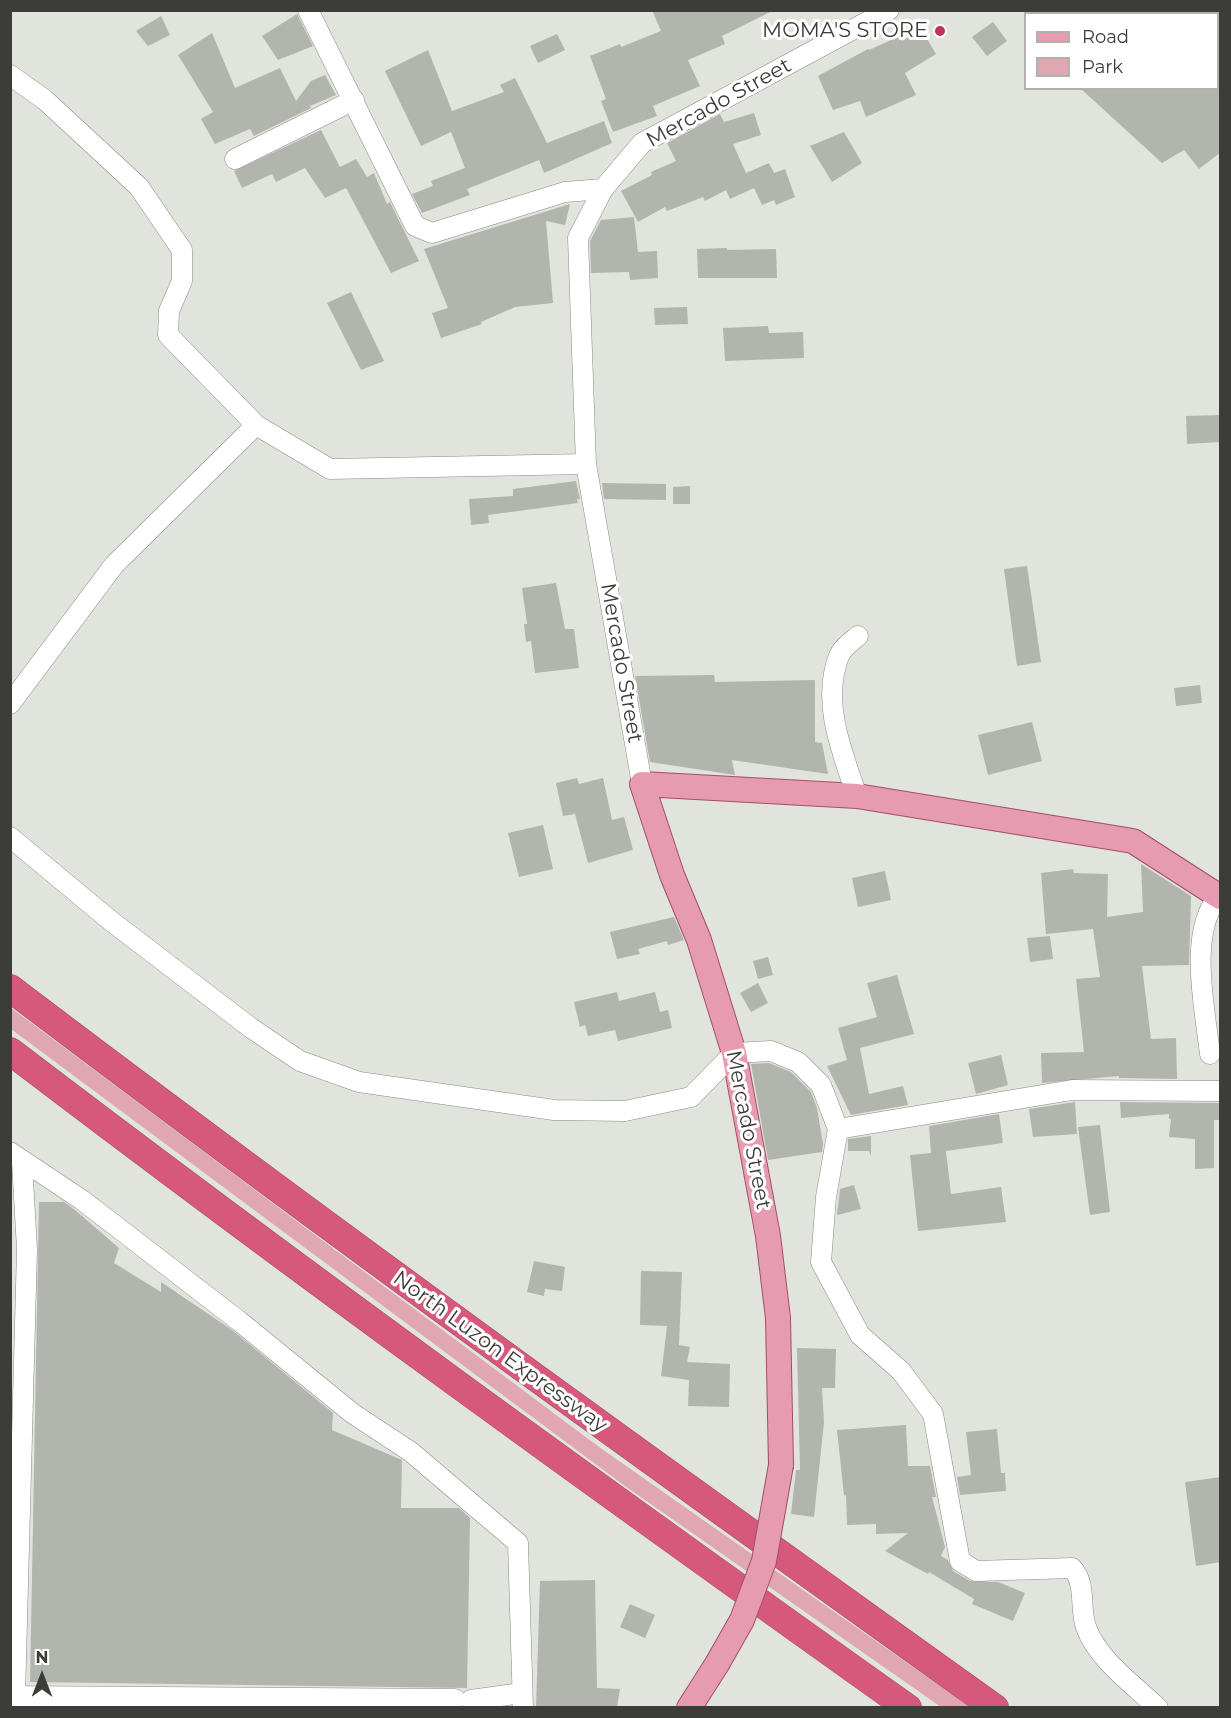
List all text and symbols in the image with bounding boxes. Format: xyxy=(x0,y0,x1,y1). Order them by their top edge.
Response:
legend xyxy=(1024,12,1219,90)
place label: MOMA'S STORE xyxy=(762,18,928,44)
marker: MOMA'S STORE xyxy=(933,24,947,38)
text: Road xyxy=(1082,26,1129,48)
street label: Mercado Street xyxy=(642,53,796,153)
text: Park xyxy=(1082,56,1123,78)
street label: Mercado Street xyxy=(595,581,647,745)
street label: Mercado Street xyxy=(720,1048,776,1212)
street label: North Luzon Expressway xyxy=(388,1266,612,1438)
north arrow xyxy=(12,1646,72,1706)
text: N xyxy=(36,1648,48,1667)

